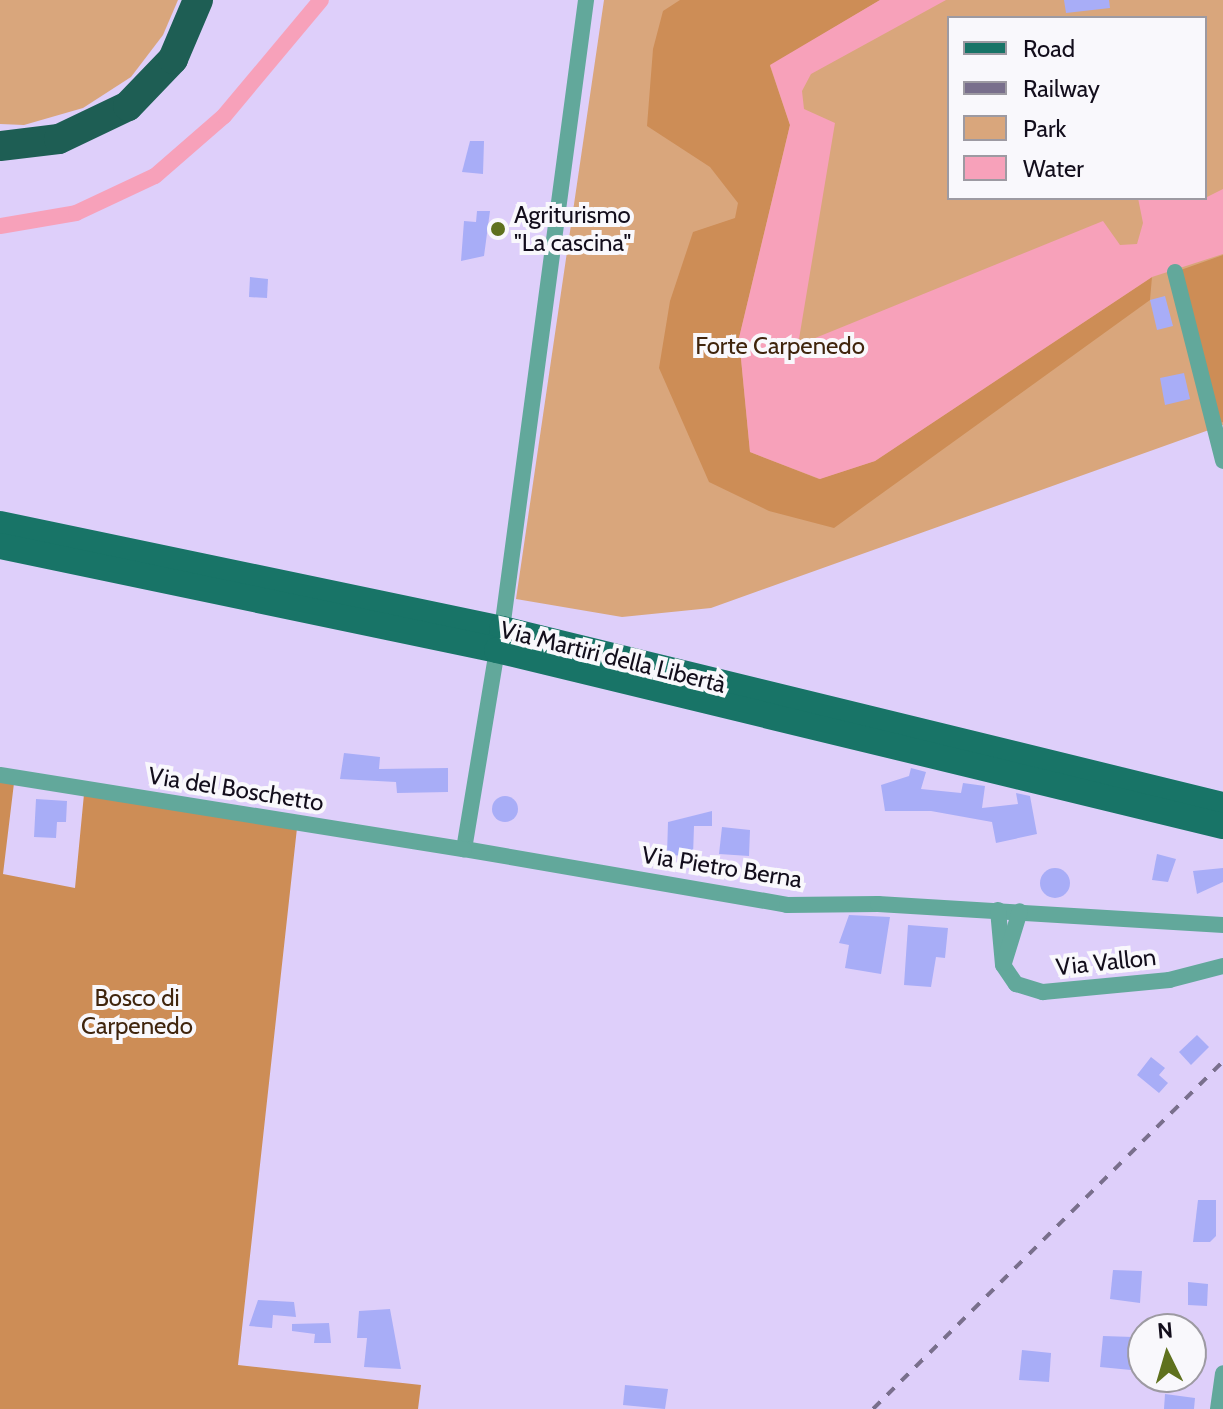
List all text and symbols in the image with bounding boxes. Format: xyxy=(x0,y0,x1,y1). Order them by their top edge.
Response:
legend xyxy=(947,16,1207,200)
text: Road xyxy=(1023,34,1075,63)
text: Railway xyxy=(1023,74,1100,103)
text: Park xyxy=(1023,114,1066,143)
text: Water xyxy=(1023,154,1084,183)
place label: Agriturismo "La cascina" xyxy=(514,201,631,257)
marker: Agriturismo "La cascina" xyxy=(489,220,507,238)
park label: Forte Carpenedo xyxy=(695,332,865,360)
street label: Via Martiri della Libertà xyxy=(497,615,729,699)
street label: Via del Boschetto xyxy=(146,761,326,817)
street label: Via Pietro Berna xyxy=(640,840,804,894)
street label: Via Vallon xyxy=(1054,942,1158,982)
park label: Bosco di Carpenedo xyxy=(81,984,193,1040)
north arrow xyxy=(1127,1313,1207,1393)
text: N xyxy=(1156,1316,1174,1345)

